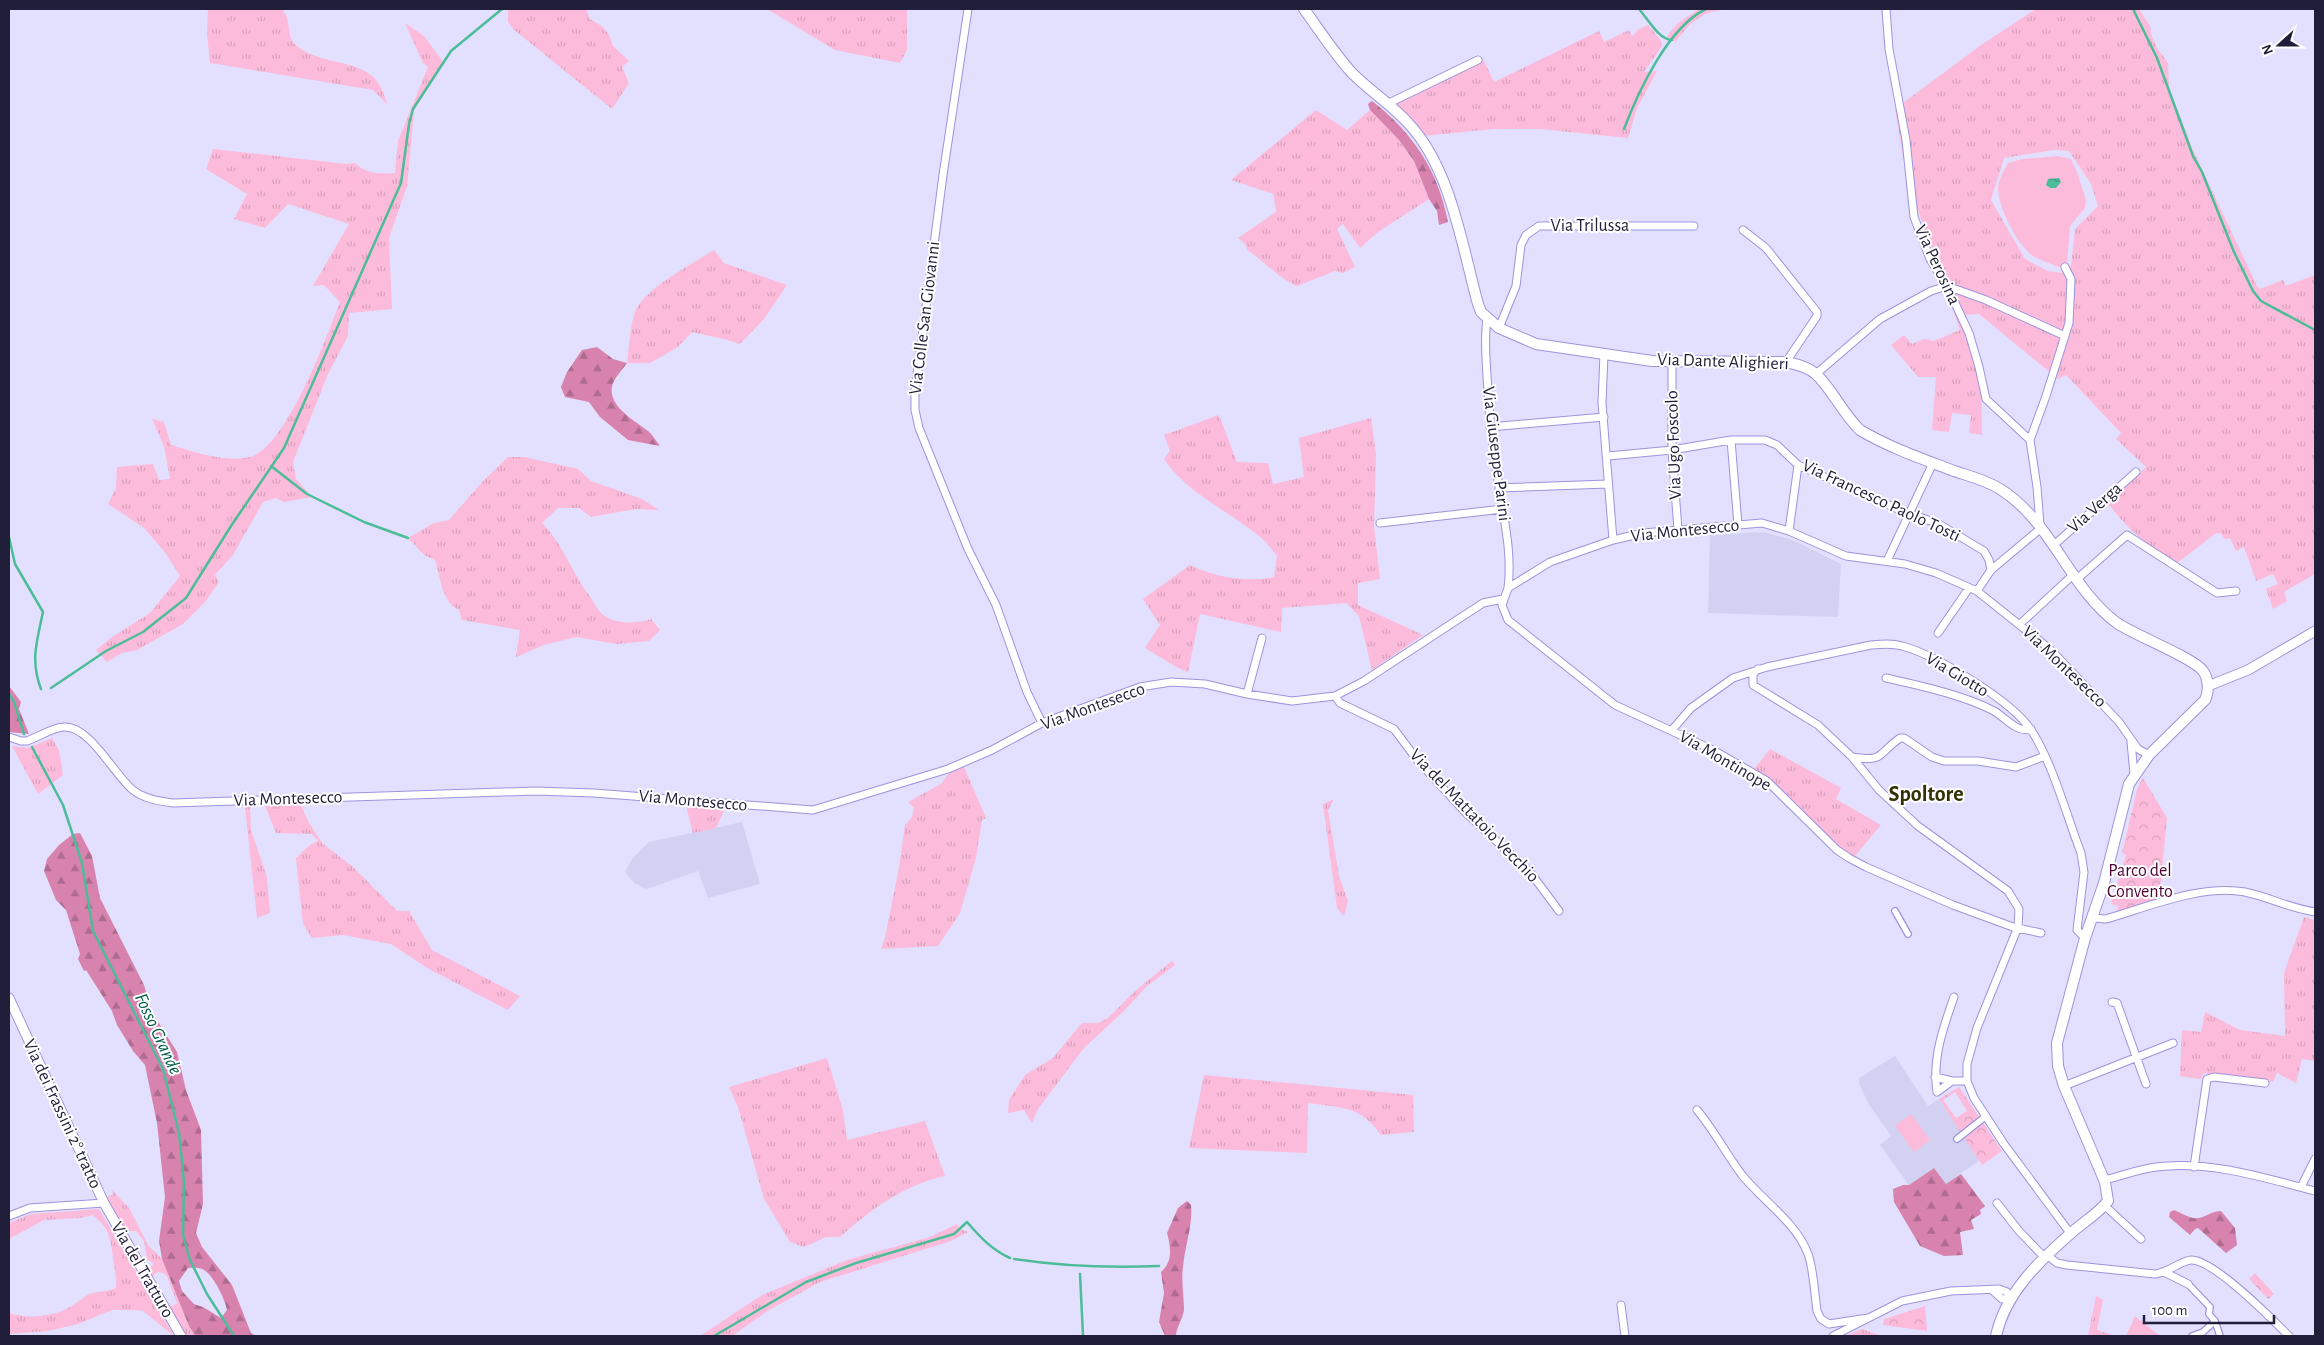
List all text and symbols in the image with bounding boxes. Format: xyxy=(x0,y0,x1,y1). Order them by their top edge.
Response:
north arrow xyxy=(2254,20,2304,70)
text: N xyxy=(2260,42,2276,56)
street label: Via Trilussa xyxy=(1551,217,1629,235)
street label: Via Perosina xyxy=(1911,222,1963,308)
street label: Via Colle San Giovanni xyxy=(907,240,943,396)
street label: Via Dante Alighieri xyxy=(1657,351,1789,373)
street label: Via Giuseppe Parini xyxy=(1479,386,1513,522)
street label: Via Ugo Foscolo xyxy=(1663,390,1685,500)
street label: Via Francesco Paolo Tosti xyxy=(1799,456,1963,546)
street label: Via Verga xyxy=(2064,479,2126,537)
street label: Via Montesecco xyxy=(1630,516,1740,546)
street label: Via Montesecco xyxy=(2019,623,2110,711)
street label: Via Giotto xyxy=(1922,649,1992,701)
street label: Via Montesecco xyxy=(1039,680,1147,734)
street label: Via Montinope xyxy=(1676,727,1774,795)
street label: Via del Mattatoio Vecchio xyxy=(1406,746,1542,886)
district label: Spoltore xyxy=(1888,783,1964,805)
street label: Via Montesecco xyxy=(638,787,748,815)
street label: Via Montesecco xyxy=(233,788,343,810)
park label: Parco del Convento xyxy=(2107,862,2173,901)
water label: Fosso Grande xyxy=(131,990,185,1078)
street label: Via dei Frassini 2° tratto xyxy=(20,1037,105,1192)
street label: Via del Tratturo xyxy=(107,1219,177,1321)
scale bar xyxy=(2144,1292,2274,1324)
text: 100 m xyxy=(2152,1303,2187,1318)

